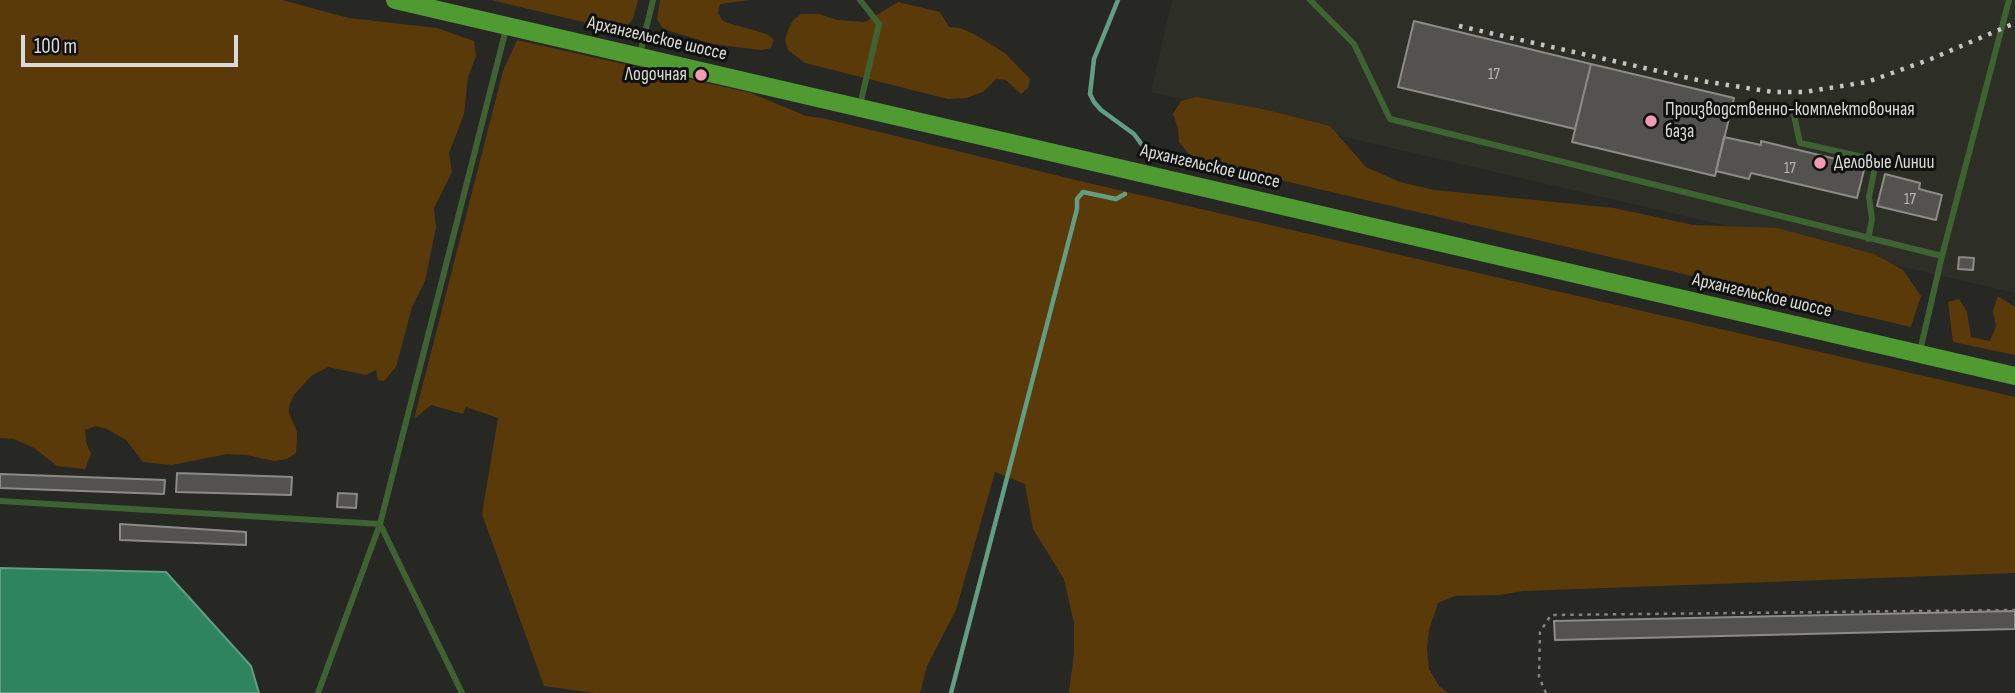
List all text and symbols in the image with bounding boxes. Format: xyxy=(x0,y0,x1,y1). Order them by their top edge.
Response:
street label: Архангельское шоссе xyxy=(585,12,729,66)
scale bar xyxy=(24,21,242,65)
text: 100 m xyxy=(34,34,77,59)
place label: Лодочная xyxy=(625,64,687,86)
house number: 17 xyxy=(1488,65,1500,85)
marker: Лодочная xyxy=(693,67,709,83)
place label: Производственно-комплектовочная база xyxy=(1665,99,1915,143)
marker: Производственно-комплектовочная база xyxy=(1643,113,1659,129)
street label: Архангельское шоссе xyxy=(1138,140,1282,194)
place label: Деловые Линии xyxy=(1834,152,1934,174)
marker: Деловые Линии xyxy=(1812,155,1828,171)
house number: 17 xyxy=(1784,159,1796,179)
house number: 17 xyxy=(1904,190,1916,210)
street label: Архангельское шоссе xyxy=(1690,269,1834,323)

